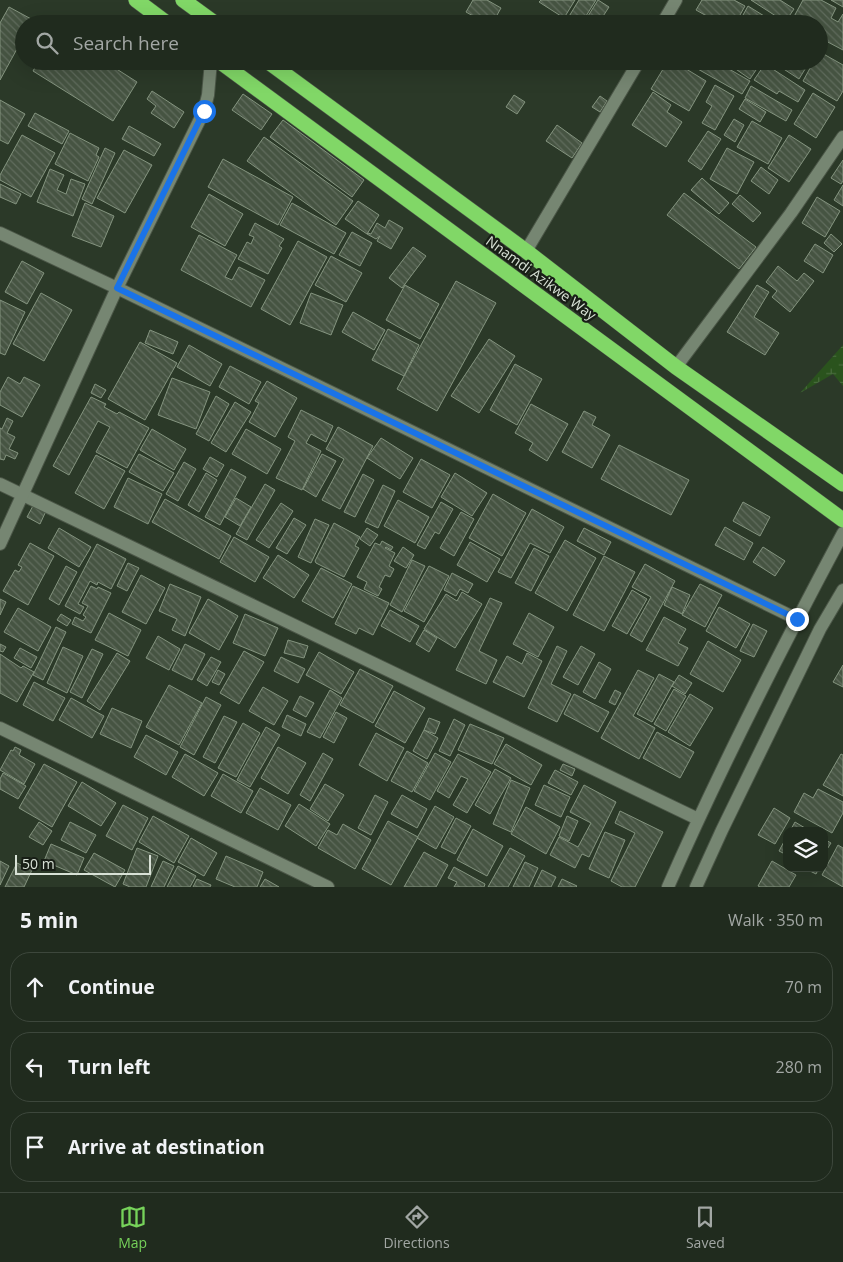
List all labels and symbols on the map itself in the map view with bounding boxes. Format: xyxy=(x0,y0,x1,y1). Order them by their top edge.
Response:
route start xyxy=(193,100,216,123)
street label: Nnamdi Azikwe Way xyxy=(482,231,601,325)
route end xyxy=(786,608,809,631)
scale bar xyxy=(15,852,151,875)

